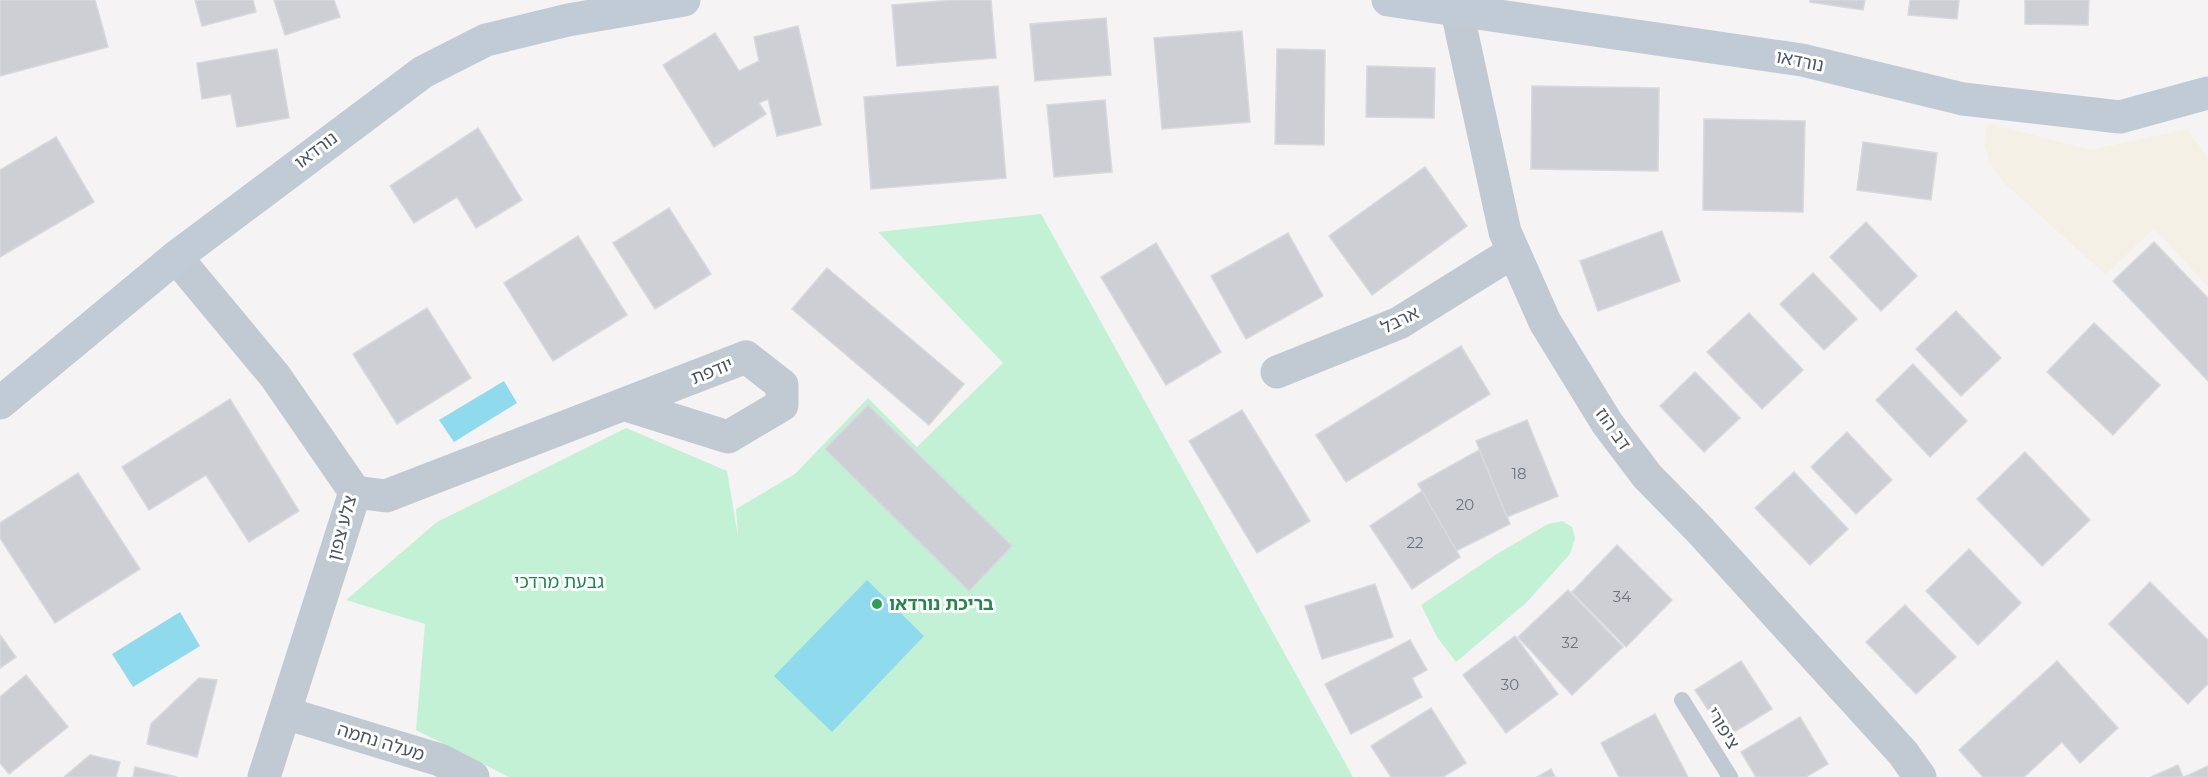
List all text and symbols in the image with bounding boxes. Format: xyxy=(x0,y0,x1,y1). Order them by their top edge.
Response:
street label: נורדאו xyxy=(1774,46,1826,76)
street label: נורדאו xyxy=(290,127,342,173)
street label: ארבל xyxy=(1377,301,1423,339)
street label: יודפת xyxy=(688,353,736,389)
street label: דב הוז xyxy=(1591,404,1636,455)
house number: 18 xyxy=(1512,464,1527,483)
street label: צלע צפון xyxy=(323,493,361,563)
house number: 20 xyxy=(1456,495,1474,514)
house number: 22 xyxy=(1406,533,1424,552)
park label: גבעת מרדכי xyxy=(514,571,604,593)
house number: 34 xyxy=(1613,587,1631,606)
place label: בריכת נורדאו xyxy=(889,593,994,615)
marker: בריכת נורדאו xyxy=(870,597,884,611)
house number: 32 xyxy=(1562,633,1578,652)
house number: 30 xyxy=(1501,675,1519,694)
street label: ציפורי xyxy=(1702,703,1744,753)
street label: מעלה נחמה xyxy=(335,718,427,766)

